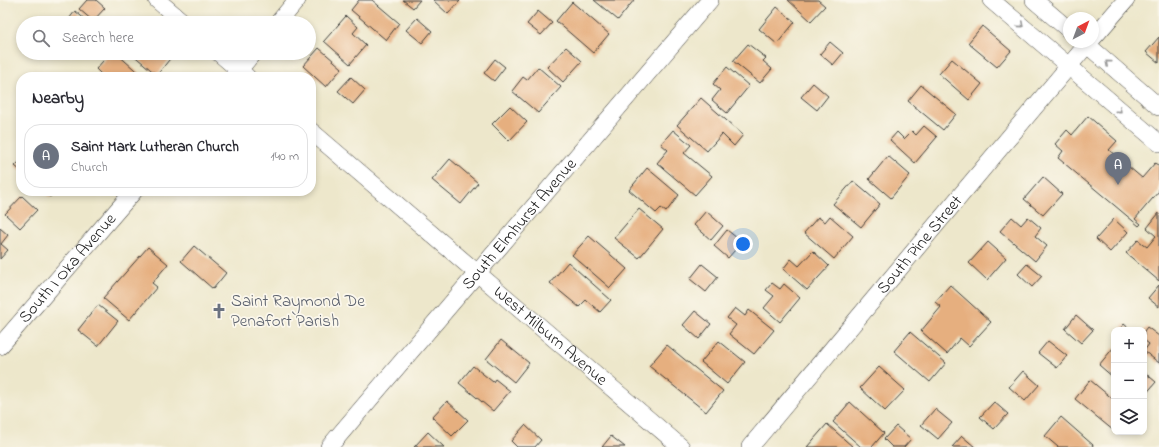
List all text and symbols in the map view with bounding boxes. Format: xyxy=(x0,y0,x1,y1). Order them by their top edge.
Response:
north arrow xyxy=(1063,12,1099,48)
search box xyxy=(16,16,316,60)
one-way arrow xyxy=(1016,21,1023,28)
icon: search xyxy=(30,27,52,49)
text: Search here xyxy=(62,27,134,49)
one-way arrow xyxy=(1106,61,1113,68)
text: Nearby xyxy=(32,86,84,111)
one-way arrow xyxy=(1115,105,1122,112)
text: Saint Mark Lutheran Church xyxy=(71,136,239,158)
text: A xyxy=(42,147,50,166)
text: 140 m xyxy=(271,147,299,166)
street label: South Elmhurst Avenue xyxy=(456,152,583,295)
pin: A xyxy=(1105,152,1131,185)
text: Church xyxy=(71,158,108,177)
street label: South Pine Street xyxy=(871,189,969,300)
street label: South I Oka Avenue xyxy=(13,207,122,329)
your location xyxy=(733,234,753,254)
street label: West Milburn Avenue xyxy=(488,280,613,392)
place label: Saint Raymond De Penafort Parish xyxy=(231,289,365,334)
church icon: Saint Raymond De Penafort Parish xyxy=(210,302,228,320)
map controls xyxy=(1111,327,1147,435)
button: + xyxy=(1111,327,1147,363)
button: − xyxy=(1111,363,1147,399)
button: layers xyxy=(1111,399,1147,435)

